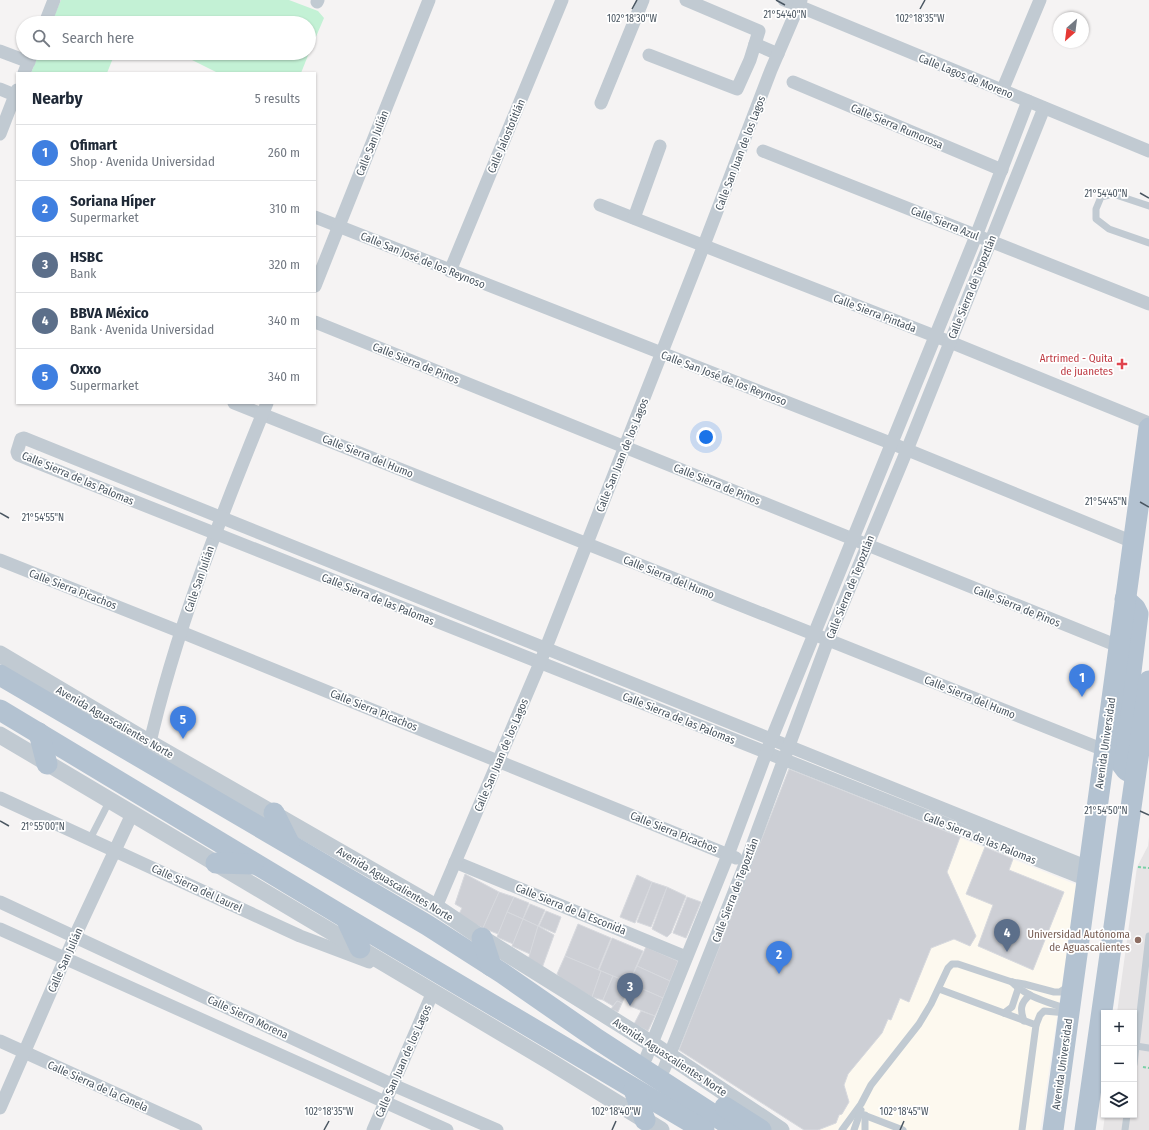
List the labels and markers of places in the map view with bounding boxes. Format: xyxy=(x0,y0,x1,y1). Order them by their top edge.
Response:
place label: Artrimed - Quita de juanetes xyxy=(1040,352,1113,378)
marker: Artrimed - Quita de juanetes xyxy=(1116,358,1128,370)
pin: 1 xyxy=(1069,664,1095,697)
pin: 5 xyxy=(170,706,196,739)
pin: 4 xyxy=(994,919,1020,952)
place label: Universidad Autónoma de Aguascalientes xyxy=(1028,928,1130,954)
marker: Universidad Autónoma de Aguascalientes xyxy=(1133,935,1143,945)
pin: 2 xyxy=(766,941,792,974)
pin: 3 xyxy=(617,973,643,1006)

